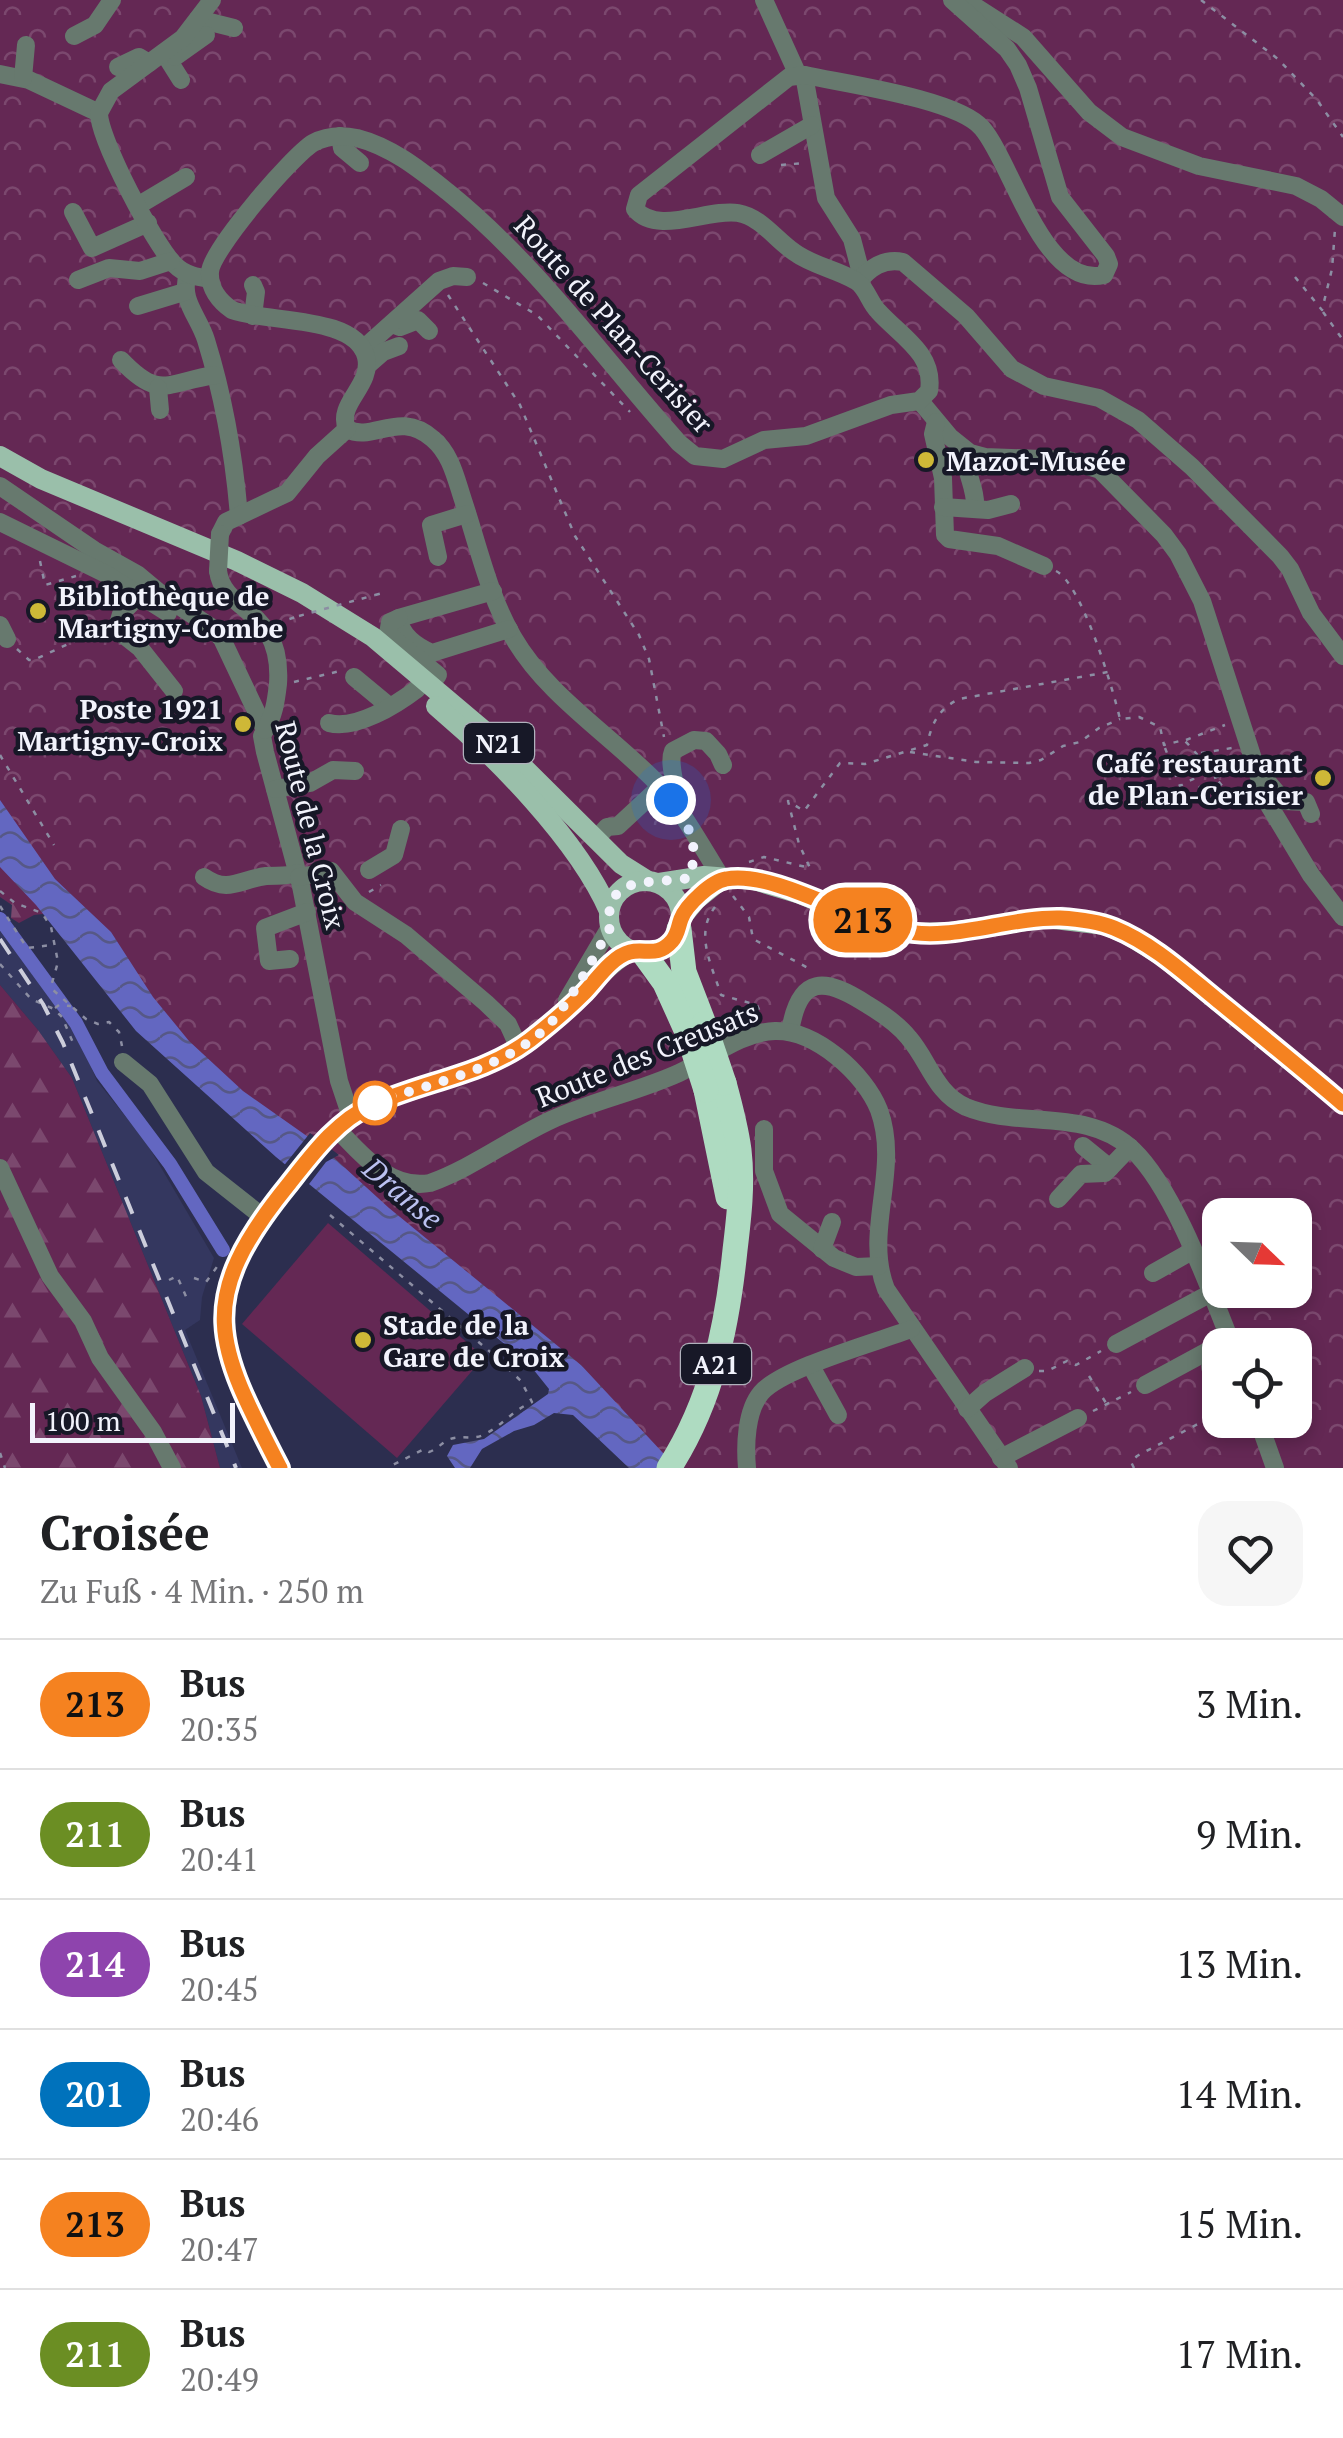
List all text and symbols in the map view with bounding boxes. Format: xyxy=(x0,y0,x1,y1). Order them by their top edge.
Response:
street label: Route de Plan-Cerisier xyxy=(506,207,722,441)
place label: Mazot-Musée xyxy=(946,442,1126,479)
marker: Mazot-Musée xyxy=(915,449,937,471)
place label: Bibliothèque de Martigny-Combe xyxy=(58,577,284,646)
marker: Bibliothèque de Martigny-Combe xyxy=(27,600,49,622)
place label: Poste 1921 Martigny-Croix xyxy=(17,690,223,759)
marker: Poste 1921 Martigny-Croix xyxy=(232,713,254,735)
street label: Route de la Croix xyxy=(267,717,355,933)
road number: N21 xyxy=(464,723,534,763)
place label: Café restaurant de Plan-Cerisier xyxy=(1088,744,1303,813)
marker: Café restaurant de Plan-Cerisier xyxy=(1312,767,1334,789)
your location xyxy=(646,775,696,825)
line badge: 213 xyxy=(806,888,920,952)
text: 213 xyxy=(833,897,893,943)
street label: Route des Creusats xyxy=(530,993,764,1115)
unlabelled marker xyxy=(354,1082,396,1124)
water label: Dranse xyxy=(354,1148,451,1238)
north arrow xyxy=(1202,1198,1312,1308)
map controls xyxy=(1202,1198,1312,1438)
place label: Stade de la Gare de Croix xyxy=(383,1306,565,1375)
button: locate xyxy=(1202,1328,1312,1438)
marker: Stade de la Gare de Croix xyxy=(352,1329,374,1351)
road number: A21 xyxy=(681,1344,751,1384)
scale bar xyxy=(30,1398,235,1442)
text: 100 m xyxy=(45,1402,121,1439)
text: Croisée xyxy=(40,1500,210,1564)
button: heart xyxy=(1198,1501,1303,1606)
text: Zu Fuß · 4 Min. · 250 m xyxy=(40,1570,364,1612)
text: Bus xyxy=(180,1658,245,1708)
text: 3 Min. xyxy=(1196,1679,1303,1729)
text: 213 xyxy=(65,1681,125,1727)
text: 20:35 xyxy=(180,1708,259,1750)
text: Bus xyxy=(180,1788,245,1838)
text: 9 Min. xyxy=(1196,1809,1303,1859)
text: 211 xyxy=(65,1811,125,1857)
text: 20:41 xyxy=(180,1838,259,1880)
text: Bus xyxy=(180,1918,245,1968)
text: 13 Min. xyxy=(1176,1939,1303,1989)
text: 214 xyxy=(65,1941,125,1987)
text: 20:45 xyxy=(180,1968,259,2010)
text: Bus xyxy=(180,2048,245,2098)
text: 14 Min. xyxy=(1176,2069,1303,2119)
text: 201 xyxy=(65,2071,125,2117)
text: 20:46 xyxy=(180,2098,259,2140)
text: Bus xyxy=(180,2178,245,2228)
text: 15 Min. xyxy=(1176,2199,1303,2249)
text: 213 xyxy=(65,2201,125,2247)
text: 20:47 xyxy=(180,2228,259,2270)
text: Bus xyxy=(180,2308,245,2358)
text: 17 Min. xyxy=(1176,2329,1303,2379)
text: 211 xyxy=(65,2331,125,2377)
text: 20:49 xyxy=(180,2358,259,2400)

